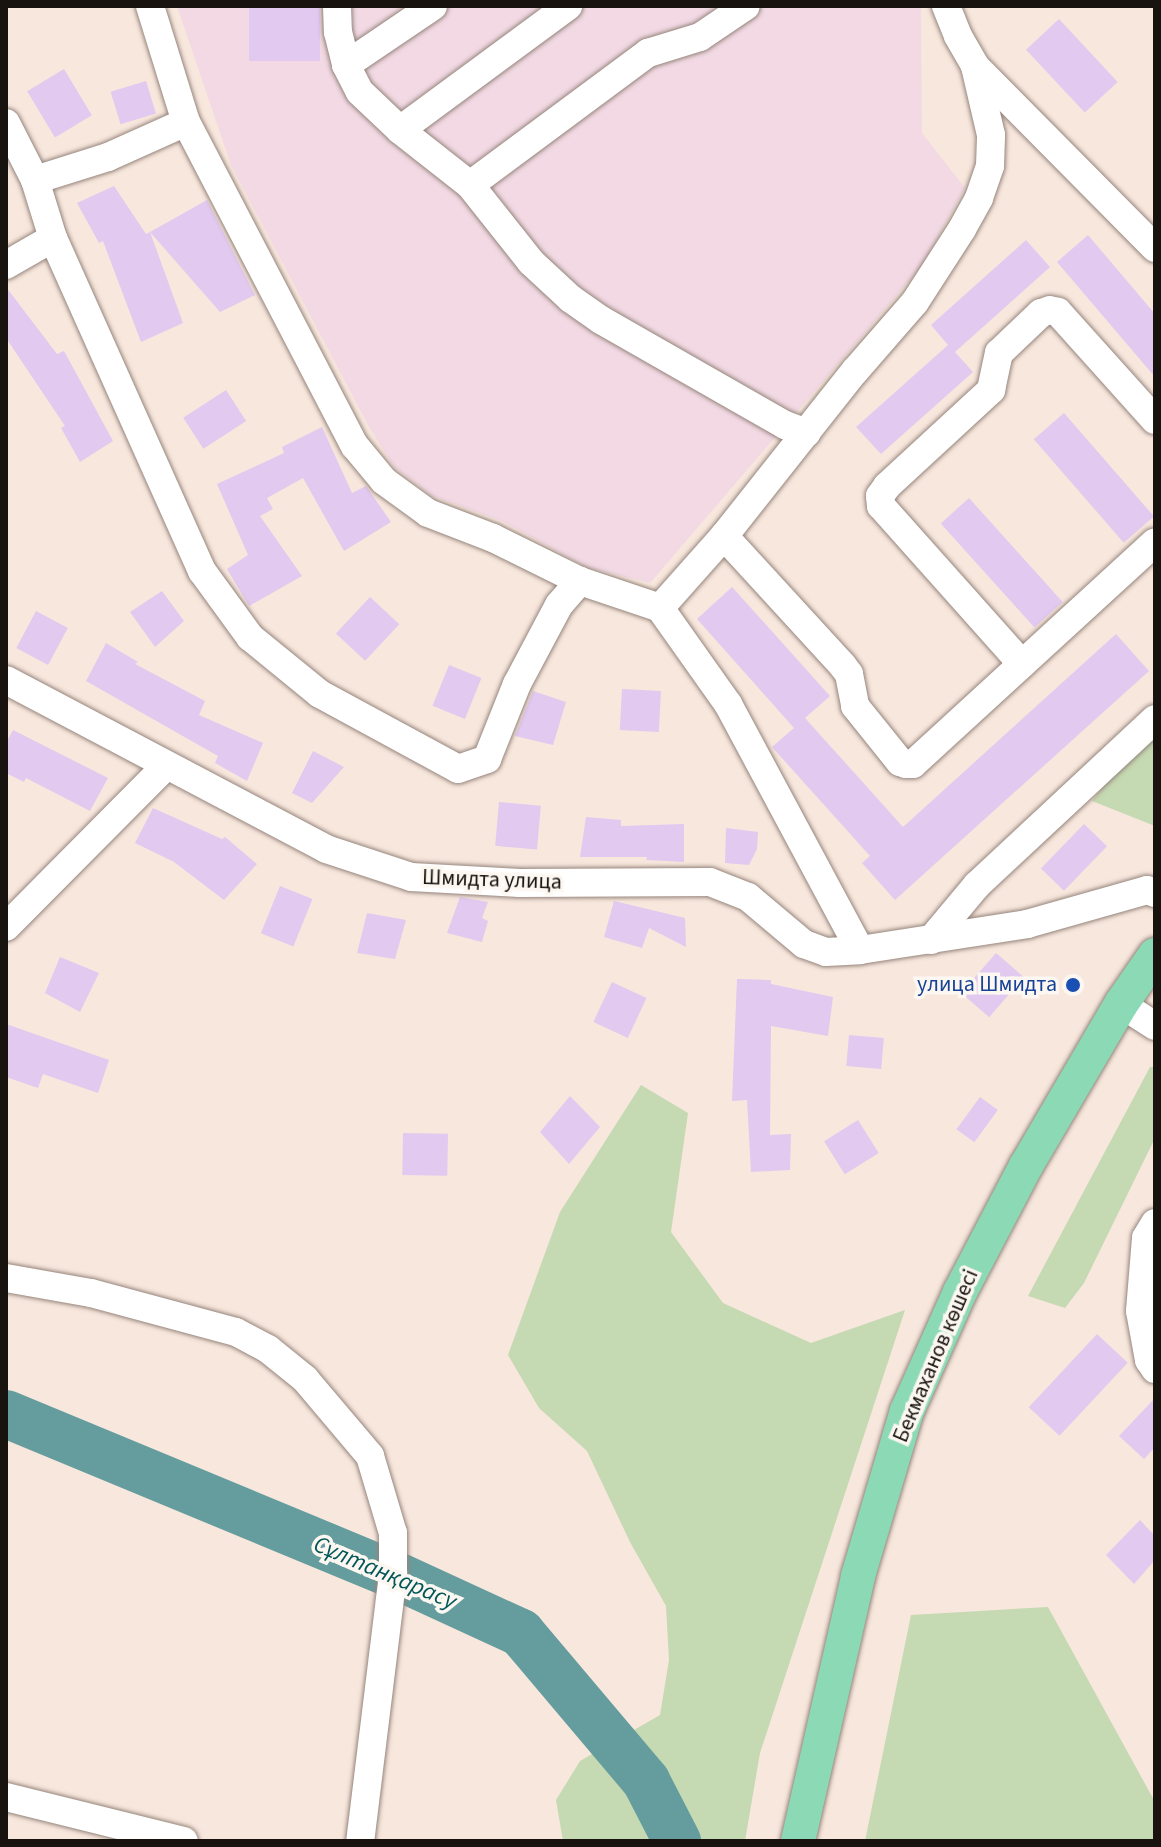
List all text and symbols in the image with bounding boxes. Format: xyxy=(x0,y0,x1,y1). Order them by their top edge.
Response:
street label: Шмидта улица xyxy=(422,864,562,896)
place label: улица Шмидта xyxy=(917,972,1057,998)
marker: улица Шмидта xyxy=(1064,976,1082,994)
street label: Бекмаханов көшесі xyxy=(888,1266,984,1446)
water label: Сұлтанқарасу xyxy=(309,1530,461,1616)

